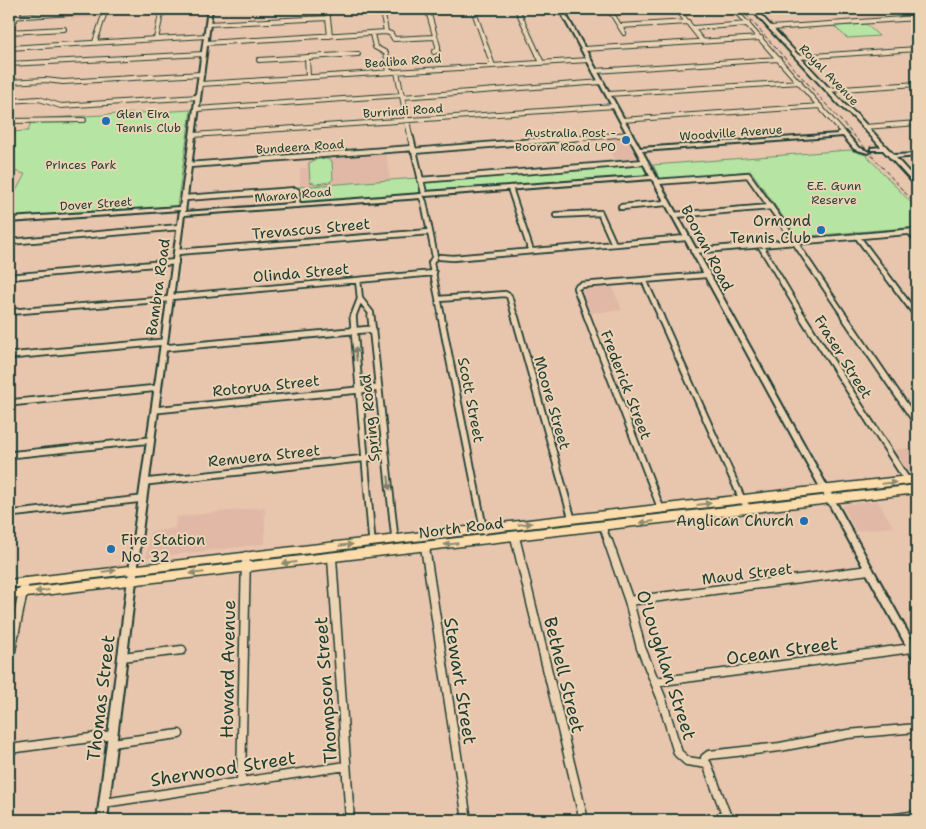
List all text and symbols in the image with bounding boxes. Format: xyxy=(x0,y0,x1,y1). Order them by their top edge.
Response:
street label: Royal Avenue xyxy=(796,41,862,109)
street label: Bealiba Road xyxy=(364,50,442,72)
street label: Burrindi Road xyxy=(362,100,444,122)
place label: Glen Eira Tennis Club xyxy=(116,106,181,136)
marker: Glen Eira Tennis Club xyxy=(100,115,112,127)
street label: Woodville Avenue xyxy=(679,121,783,145)
place label: Australia Post - Booran Road LPO xyxy=(515,125,616,155)
marker: Australia Post - Booran Road LPO xyxy=(620,134,632,146)
street label: Bundeera Road xyxy=(255,136,345,158)
park label: Princes Park xyxy=(46,157,117,173)
park label: E.E. Gunn Reserve xyxy=(807,178,861,208)
street label: Marara Road xyxy=(254,184,333,206)
street label: Dover Street xyxy=(59,193,133,215)
street label: Booran Road xyxy=(676,202,738,295)
place label: Ormond Tennis Club xyxy=(730,211,811,248)
street label: Trevascus Street xyxy=(251,214,371,244)
marker: Ormond Tennis Club xyxy=(815,224,827,236)
street label: Bambra Road xyxy=(141,237,175,337)
street label: Olinda Street xyxy=(252,259,350,287)
street label: Fraser Street xyxy=(809,311,877,403)
street label: Frederick Street xyxy=(596,327,656,443)
one-way arrow xyxy=(352,345,360,361)
street label: Moore Street xyxy=(529,354,575,452)
street label: Scott Street xyxy=(453,356,489,444)
street label: Rotorua Street xyxy=(211,370,321,402)
street label: Spring Road xyxy=(355,373,385,463)
street label: Remuera Street xyxy=(207,440,321,472)
one-way arrow xyxy=(385,475,393,491)
one-way arrow xyxy=(881,479,897,487)
one-way arrow xyxy=(696,500,712,508)
place label: Anglican Church xyxy=(676,511,794,531)
street label: North Road xyxy=(417,513,505,543)
marker: Anglican Church xyxy=(798,515,810,527)
one-way arrow xyxy=(639,518,655,526)
one-way arrow xyxy=(517,520,533,528)
place label: Fire Station No. 32 xyxy=(121,530,205,567)
one-way arrow xyxy=(443,540,459,548)
one-way arrow xyxy=(338,541,354,549)
marker: Fire Station No. 32 xyxy=(105,543,117,555)
one-way arrow xyxy=(281,559,297,567)
street label: Maud Street xyxy=(701,559,793,589)
one-way arrow xyxy=(101,567,117,575)
one-way arrow xyxy=(188,569,204,577)
one-way arrow xyxy=(34,587,50,595)
street label: O'Loughlan Street xyxy=(630,587,702,743)
street label: Howard Avenue xyxy=(215,599,241,739)
street label: Bethell Street xyxy=(538,614,590,736)
street label: Thompson Street xyxy=(309,616,343,764)
street label: Stewart Street xyxy=(438,616,482,746)
street label: Ocean Street xyxy=(724,631,840,671)
street label: Thomas Street xyxy=(81,633,121,762)
street label: Sherwood Street xyxy=(149,746,298,792)

